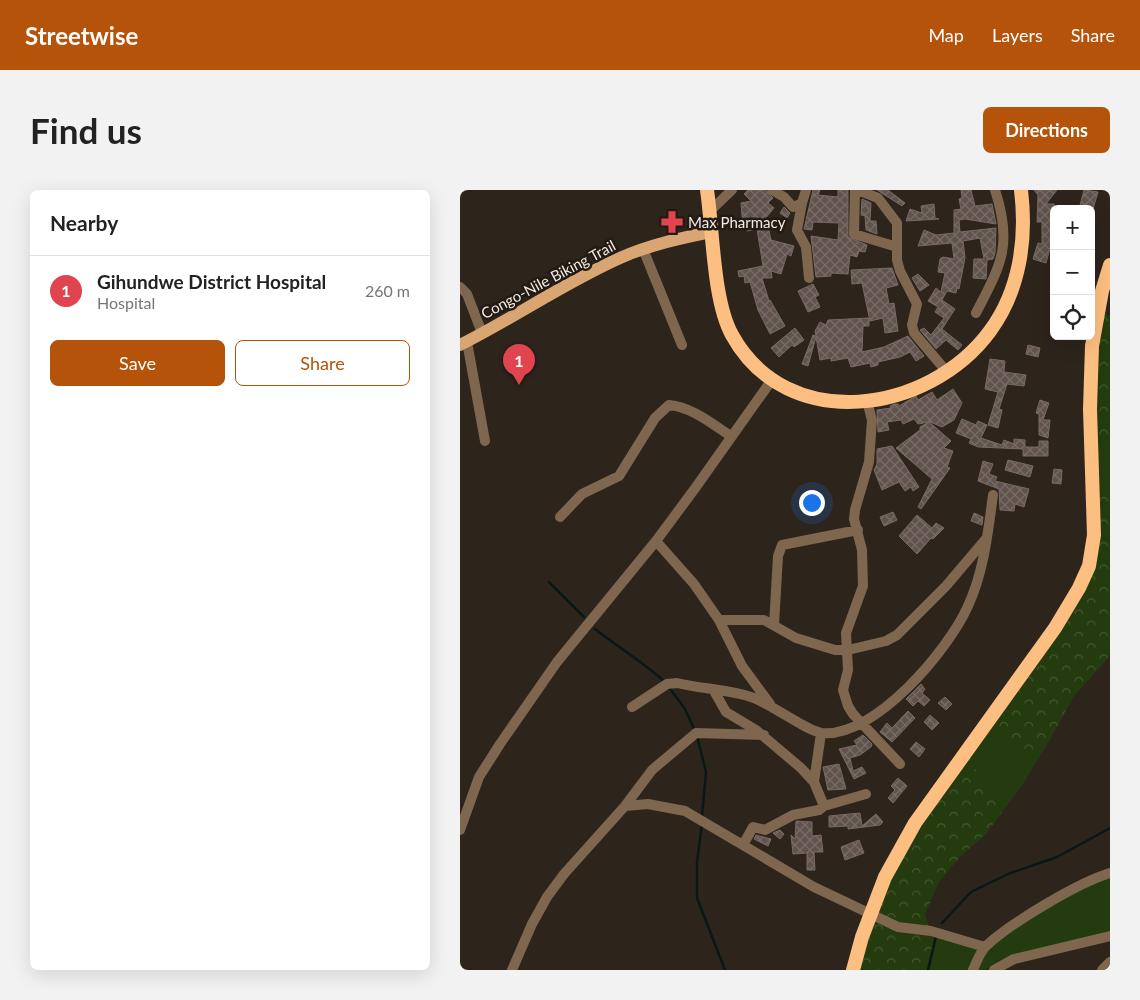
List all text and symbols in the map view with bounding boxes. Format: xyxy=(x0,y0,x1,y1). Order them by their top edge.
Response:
text: Streetwise xyxy=(25,21,138,50)
text: Map xyxy=(928,24,964,46)
text: Layers xyxy=(992,24,1043,46)
text: Share xyxy=(1071,24,1115,46)
button: Directions xyxy=(983,107,1110,153)
text: Find us xyxy=(30,109,142,151)
map controls xyxy=(1050,205,1095,340)
button: + xyxy=(1050,205,1095,250)
pharmacy icon: Max Pharmacy xyxy=(659,209,685,235)
text: Nearby xyxy=(50,210,118,235)
place label: Max Pharmacy xyxy=(688,213,786,231)
street label: Congo-Nile Biking Trail xyxy=(478,236,618,322)
button: − xyxy=(1050,250,1095,295)
text: Gihundwe District Hospital xyxy=(97,270,326,293)
text: 1 xyxy=(61,281,71,300)
text: 260 m xyxy=(365,281,410,300)
text: Hospital xyxy=(97,293,155,312)
button: locate xyxy=(1050,295,1095,340)
button: Save xyxy=(50,340,225,386)
button: Share xyxy=(235,340,410,386)
pin: 1 xyxy=(503,344,535,385)
your location xyxy=(799,490,825,516)

